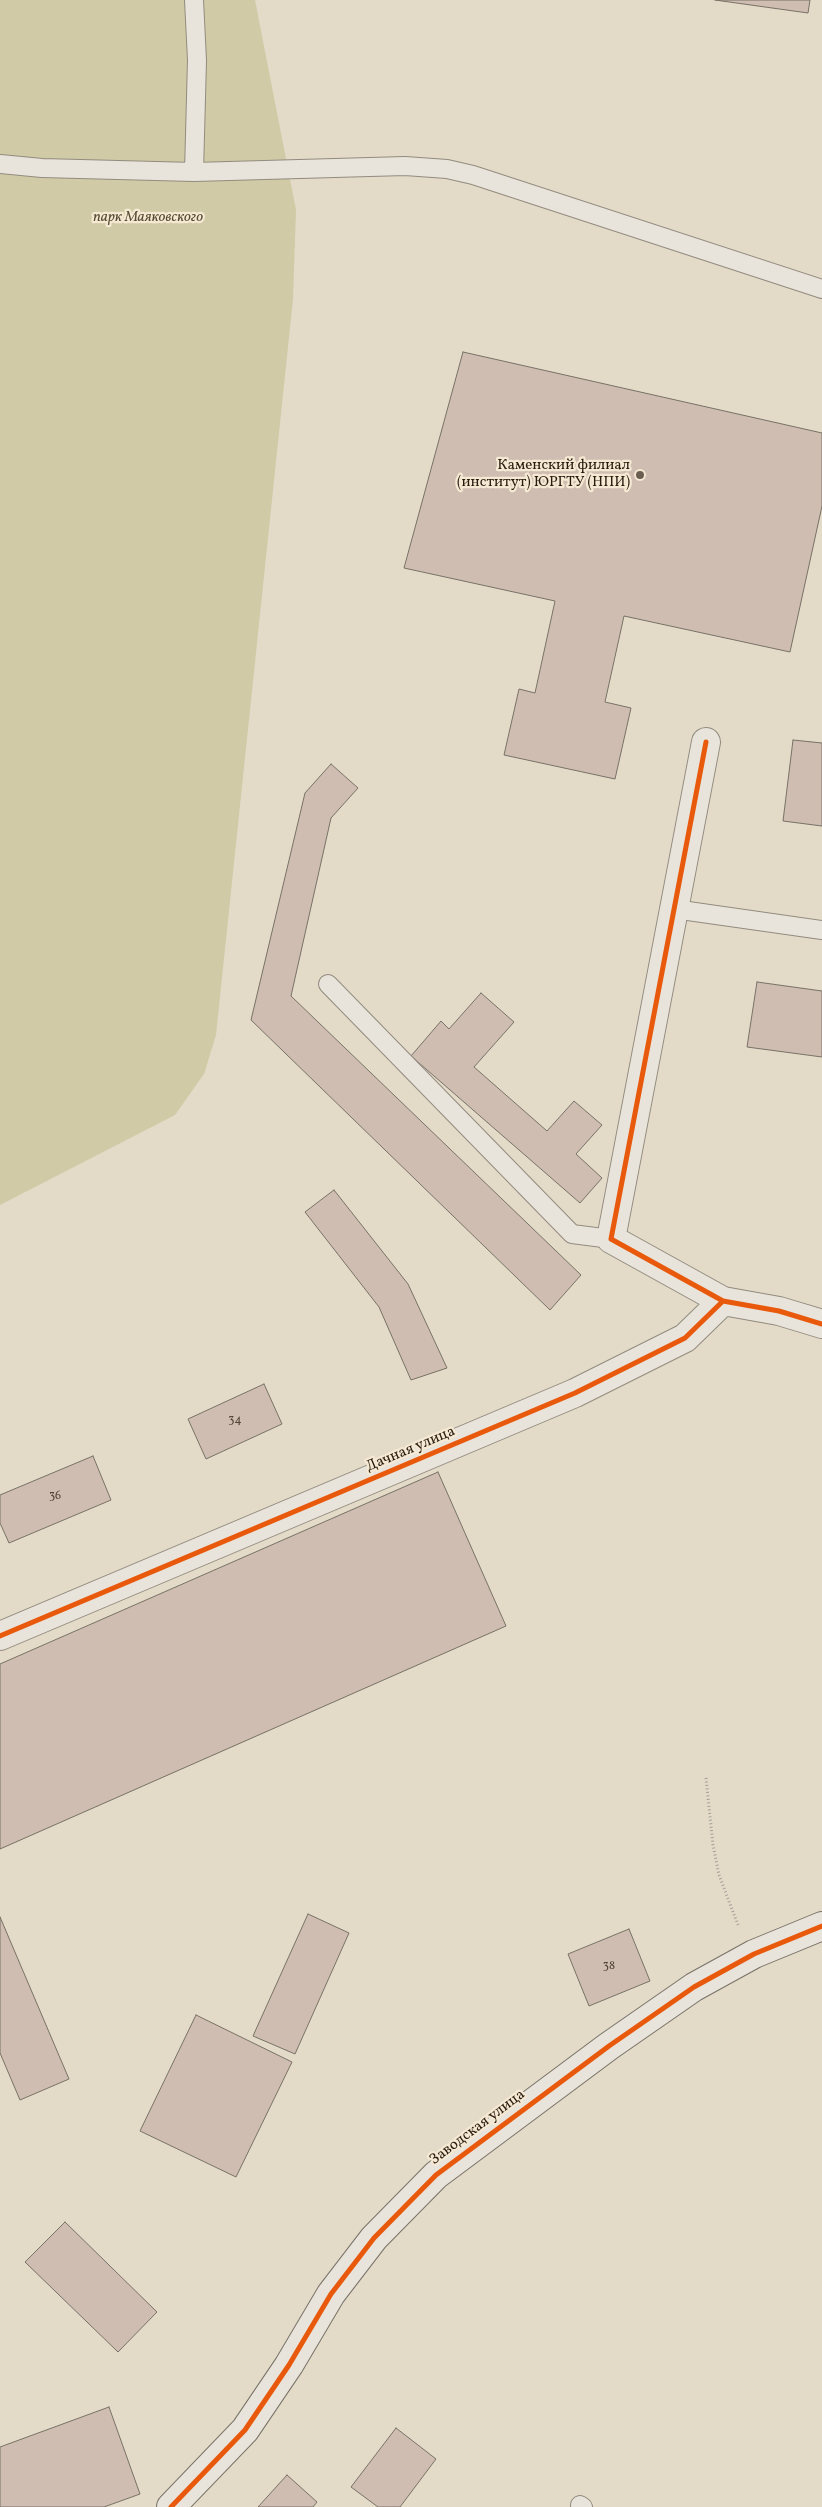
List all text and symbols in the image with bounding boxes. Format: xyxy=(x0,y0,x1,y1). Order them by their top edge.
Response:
park label: парк Маяковского xyxy=(93,209,203,227)
place label: Каменский филиал (институт) ЮРГТУ (НПИ) xyxy=(457,457,630,492)
marker: Каменский филиал (институт) ЮРГТУ (НПИ) xyxy=(634,469,646,481)
house number: 34 xyxy=(228,1414,242,1428)
street label: Дачная улица xyxy=(364,1423,458,1477)
house number: 36 xyxy=(49,1490,61,1504)
house number: 38 xyxy=(603,1960,615,1974)
street label: Заводская улица xyxy=(427,2086,529,2170)

